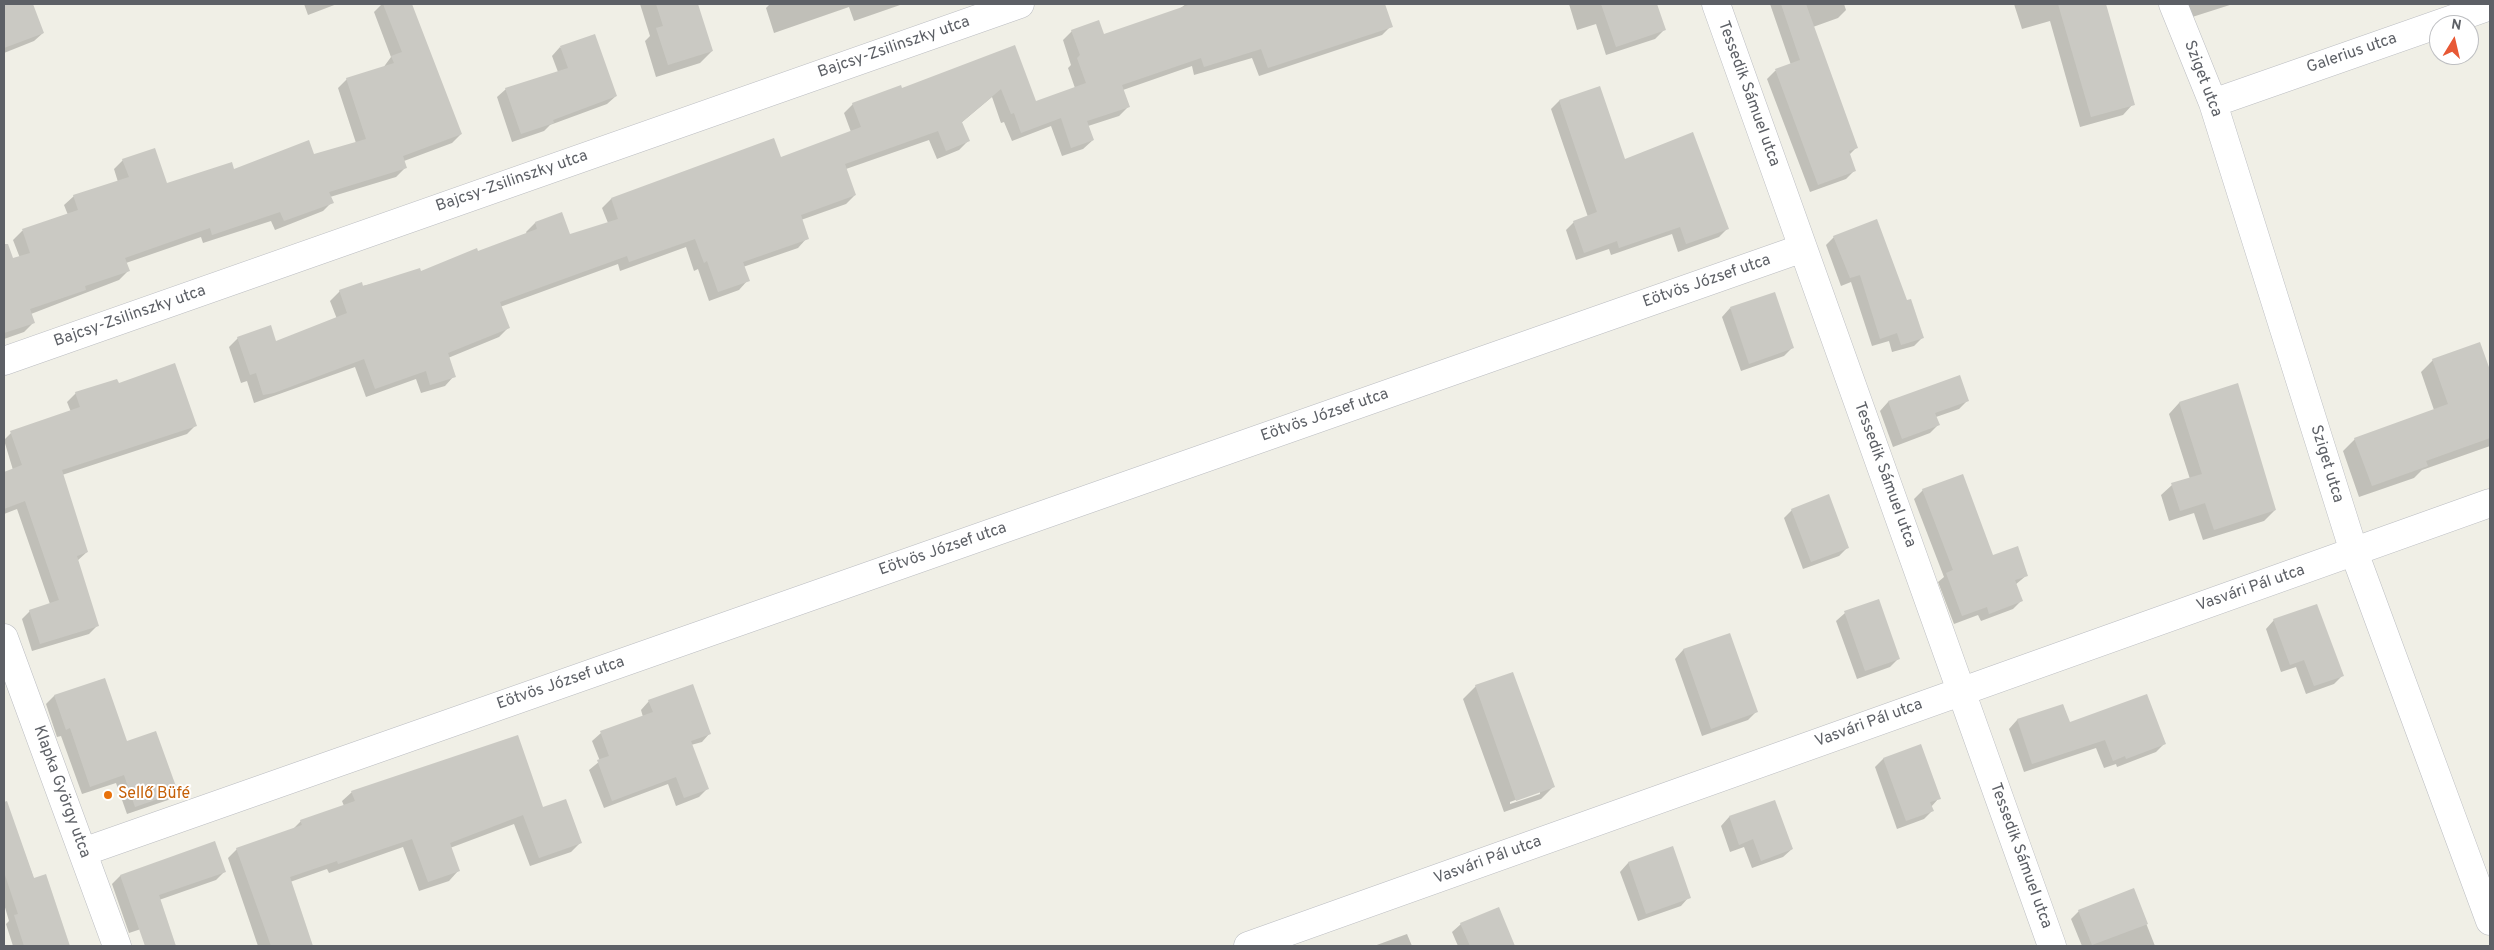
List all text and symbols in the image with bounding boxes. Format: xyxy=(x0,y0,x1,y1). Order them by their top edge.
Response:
street label: Bajcsy-Zsilinszky utca xyxy=(816,13,972,83)
north arrow xyxy=(2429,15,2479,65)
text: N xyxy=(2450,16,2463,35)
street label: Tessedik Sámuel utca xyxy=(1713,19,1783,169)
street label: Galerius utca xyxy=(2304,30,2400,78)
street label: Sziget utca xyxy=(2179,38,2225,120)
street label: Bajcsy-Zsilinszky utca xyxy=(434,147,590,217)
street label: Eötvös József utca xyxy=(1641,251,1773,313)
street label: Bajcsy-Zsilinszky utca xyxy=(52,282,208,352)
street label: Eötvös József utca xyxy=(1259,385,1391,447)
street label: Tessedik Sámuel utca xyxy=(1849,400,1919,550)
street label: Sziget utca xyxy=(2305,423,2347,505)
street label: Eötvös József utca xyxy=(877,519,1009,581)
street label: Vasvári Pál utca xyxy=(2194,562,2308,616)
street label: Eötvös József utca xyxy=(495,653,627,715)
street label: Vasvári Pál utca xyxy=(1813,696,1925,752)
street label: Klapka György utca xyxy=(28,723,94,861)
street label: Tessedik Sámuel utca xyxy=(1985,781,2055,931)
place label: Sellő Büfé xyxy=(118,785,190,805)
marker: Sellő Büfé xyxy=(102,789,114,801)
street label: Vasvári Pál utca xyxy=(1432,833,1544,889)

